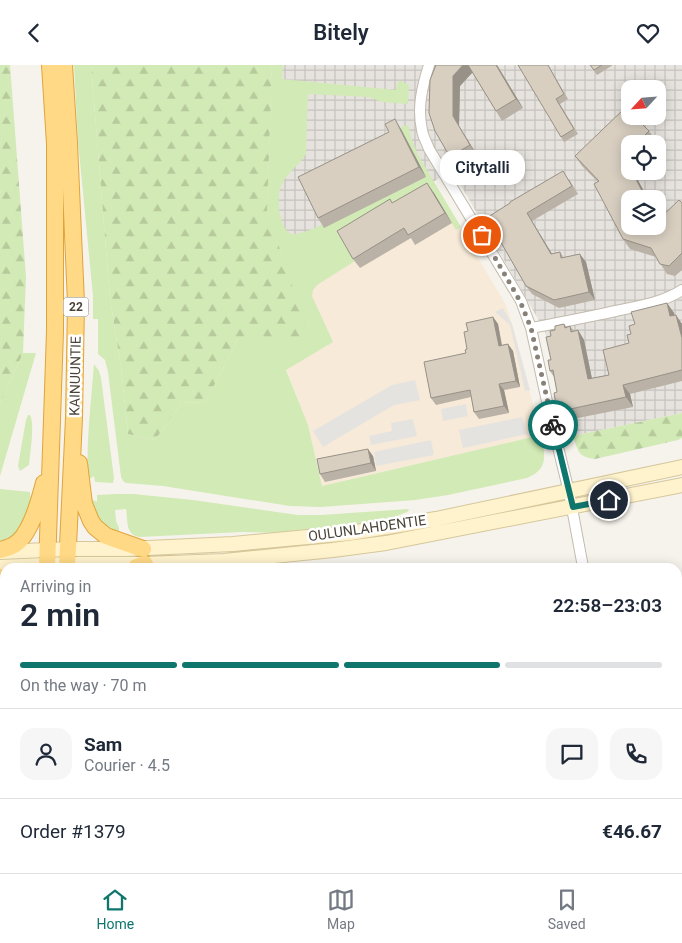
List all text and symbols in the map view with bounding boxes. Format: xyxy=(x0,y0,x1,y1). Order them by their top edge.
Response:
icon: back xyxy=(20,19,48,47)
icon: heart xyxy=(634,19,662,47)
text: Bitely xyxy=(313,20,369,45)
north arrow xyxy=(621,80,666,125)
map controls xyxy=(621,80,666,235)
button: locate xyxy=(621,135,666,180)
callout: Citytalli xyxy=(440,150,524,185)
text: Citytalli xyxy=(455,158,510,177)
button: layers xyxy=(621,190,666,235)
pin xyxy=(461,214,503,256)
icon: bag xyxy=(468,221,496,249)
road number: 22 xyxy=(64,297,88,317)
street label: KAINUUNTIE xyxy=(66,336,84,416)
courier xyxy=(528,400,578,450)
icon: bike xyxy=(539,411,567,439)
pin xyxy=(588,479,630,521)
icon: home xyxy=(595,486,623,514)
street label: OULUNLAHDENTIE xyxy=(307,512,427,544)
text: Arriving in xyxy=(20,577,91,596)
text: 22:58–23:03 xyxy=(553,594,662,617)
text: 2 min xyxy=(20,596,100,634)
text: On the way · 70 m xyxy=(20,676,147,695)
button: person xyxy=(20,728,72,780)
button: chat xyxy=(546,728,598,780)
button: phone xyxy=(610,728,662,780)
text: Sam xyxy=(84,733,122,756)
text: Courier · 4.5 xyxy=(84,756,170,775)
text: Order #1379 xyxy=(20,820,126,843)
text: €46.67 xyxy=(602,820,662,843)
tab: Home xyxy=(96,886,134,932)
tab: Map xyxy=(327,886,355,932)
tab: Saved xyxy=(548,886,586,932)

